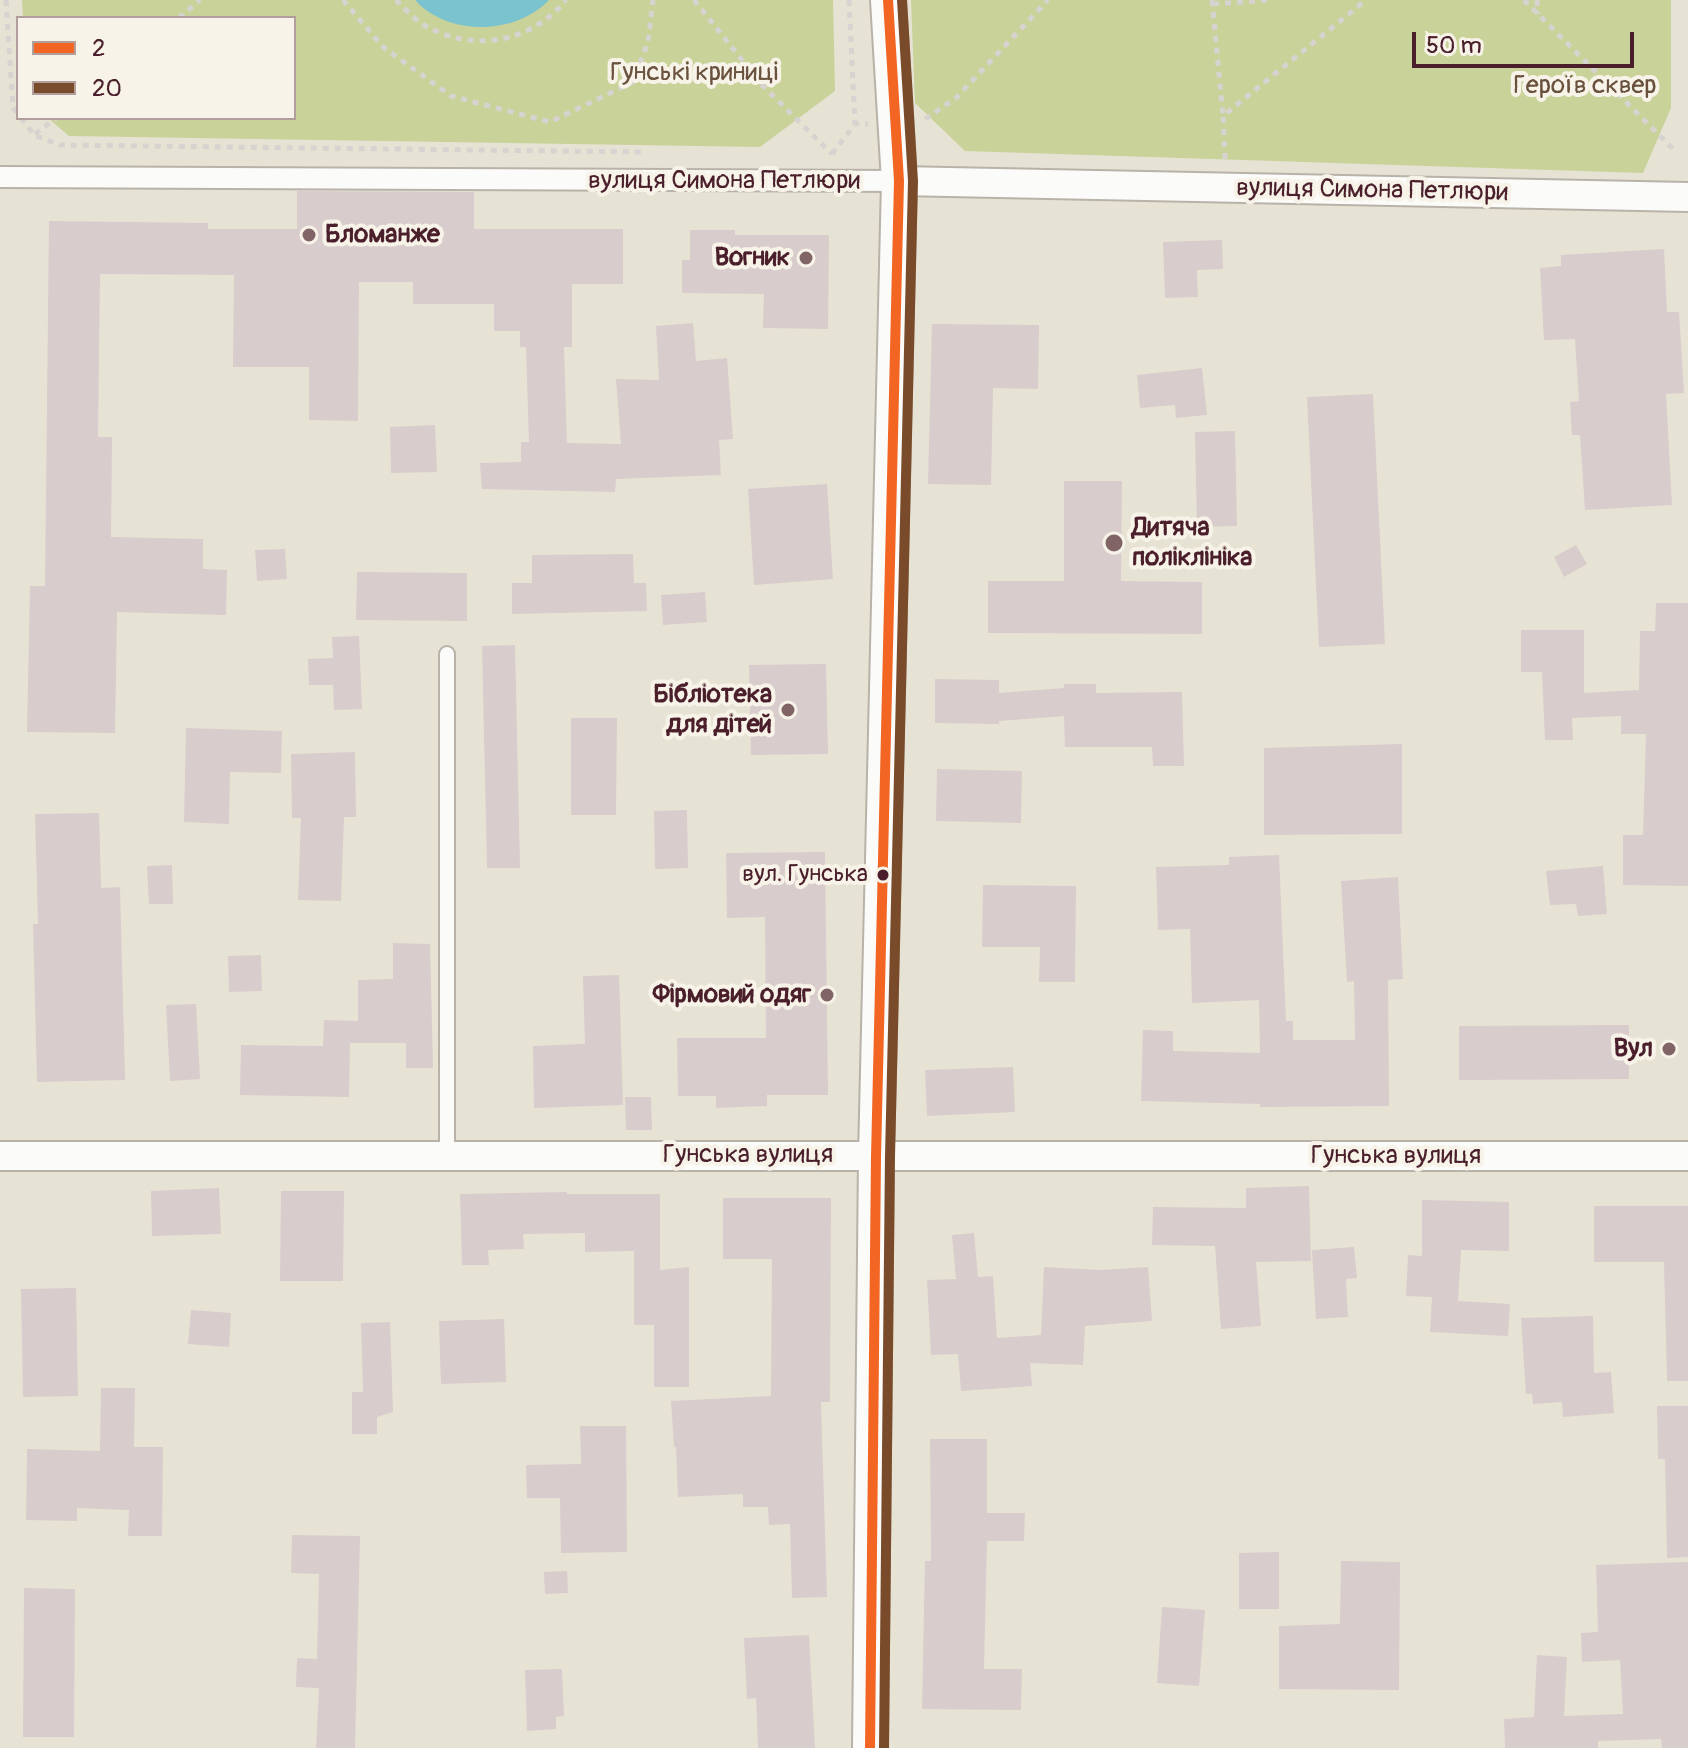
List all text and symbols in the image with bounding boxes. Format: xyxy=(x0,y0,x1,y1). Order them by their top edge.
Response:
legend xyxy=(16,16,296,120)
scale bar xyxy=(1416,16,1638,66)
text: 50 m xyxy=(1426,31,1482,60)
text: 2 xyxy=(92,34,105,63)
park label: Гунські криниці xyxy=(610,57,778,89)
park label: Героїв сквер xyxy=(1513,70,1657,102)
text: 20 xyxy=(92,74,122,103)
street label: вулиця Симона Петлюри xyxy=(588,165,860,197)
street label: вулиця Симона Петлюри xyxy=(1236,173,1508,209)
place label: Бломанже xyxy=(325,219,440,251)
marker: Бломанже xyxy=(300,226,318,244)
place label: Вогник xyxy=(714,242,790,274)
marker: Вогник xyxy=(797,249,815,267)
place label: Дитяча поліклініка xyxy=(1132,512,1252,574)
marker: Дитяча поліклініка xyxy=(1103,532,1125,554)
place label: Бібліотека для дітей xyxy=(653,679,772,740)
marker: Бібліотека для дітей xyxy=(779,701,797,719)
place label: вул. Гунська xyxy=(742,861,868,889)
marker: вул. Гунська xyxy=(875,867,891,883)
place label: Фірмовий одяг xyxy=(652,979,811,1011)
marker: Фірмовий одяг xyxy=(818,986,836,1004)
place label: Вул xyxy=(1614,1033,1653,1065)
marker: Вул xyxy=(1660,1040,1678,1058)
street label: Гунська вулиця xyxy=(663,1139,833,1171)
street label: Гунська вулиця xyxy=(1311,1140,1481,1172)

